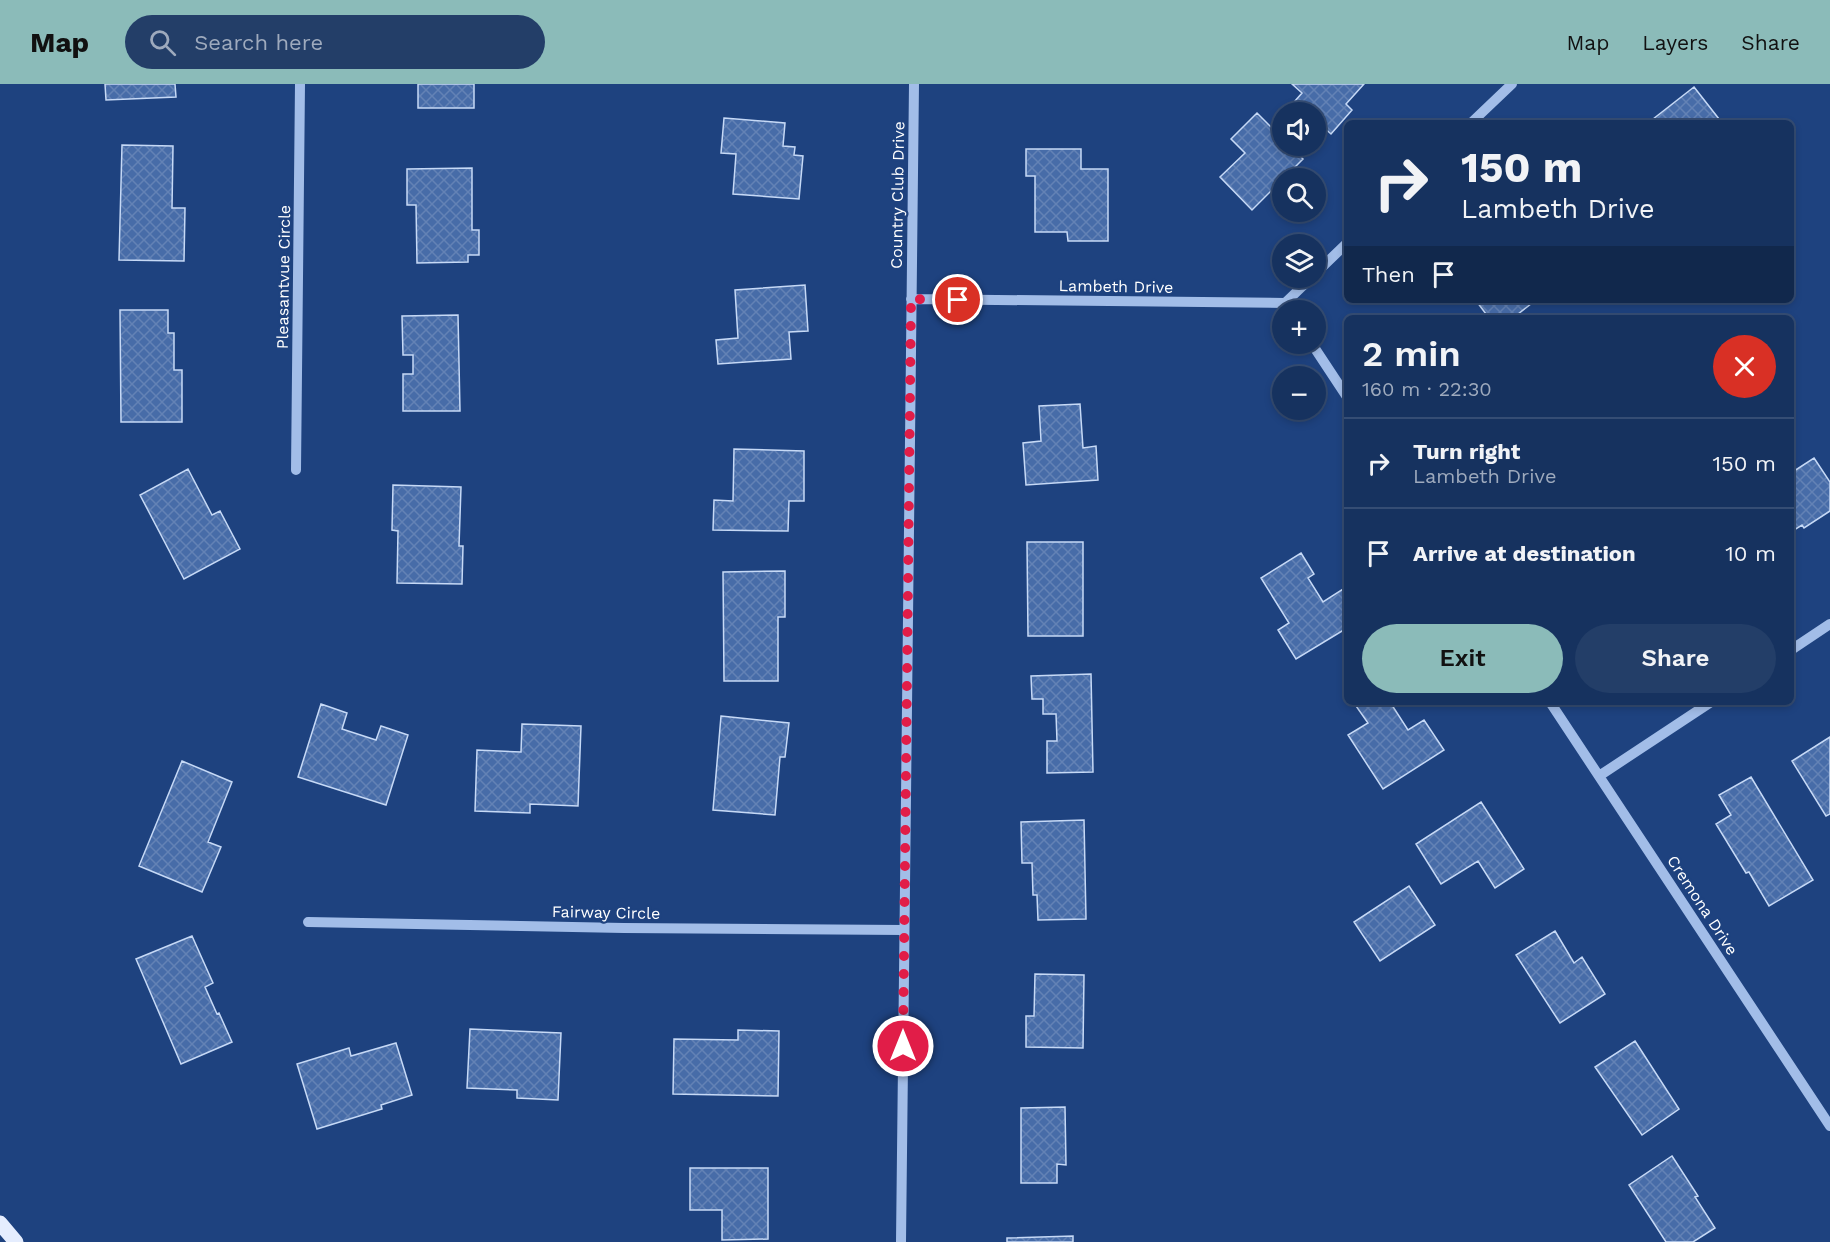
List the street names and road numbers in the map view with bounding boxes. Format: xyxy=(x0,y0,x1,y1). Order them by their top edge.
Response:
street label: Country Club Drive xyxy=(887,121,908,269)
street label: Pleasantvue Circle xyxy=(273,205,294,349)
street label: Lambeth Drive xyxy=(1058,276,1174,297)
street label: Cremona Drive xyxy=(1663,852,1742,959)
street label: Fairway Circle xyxy=(552,902,660,923)

